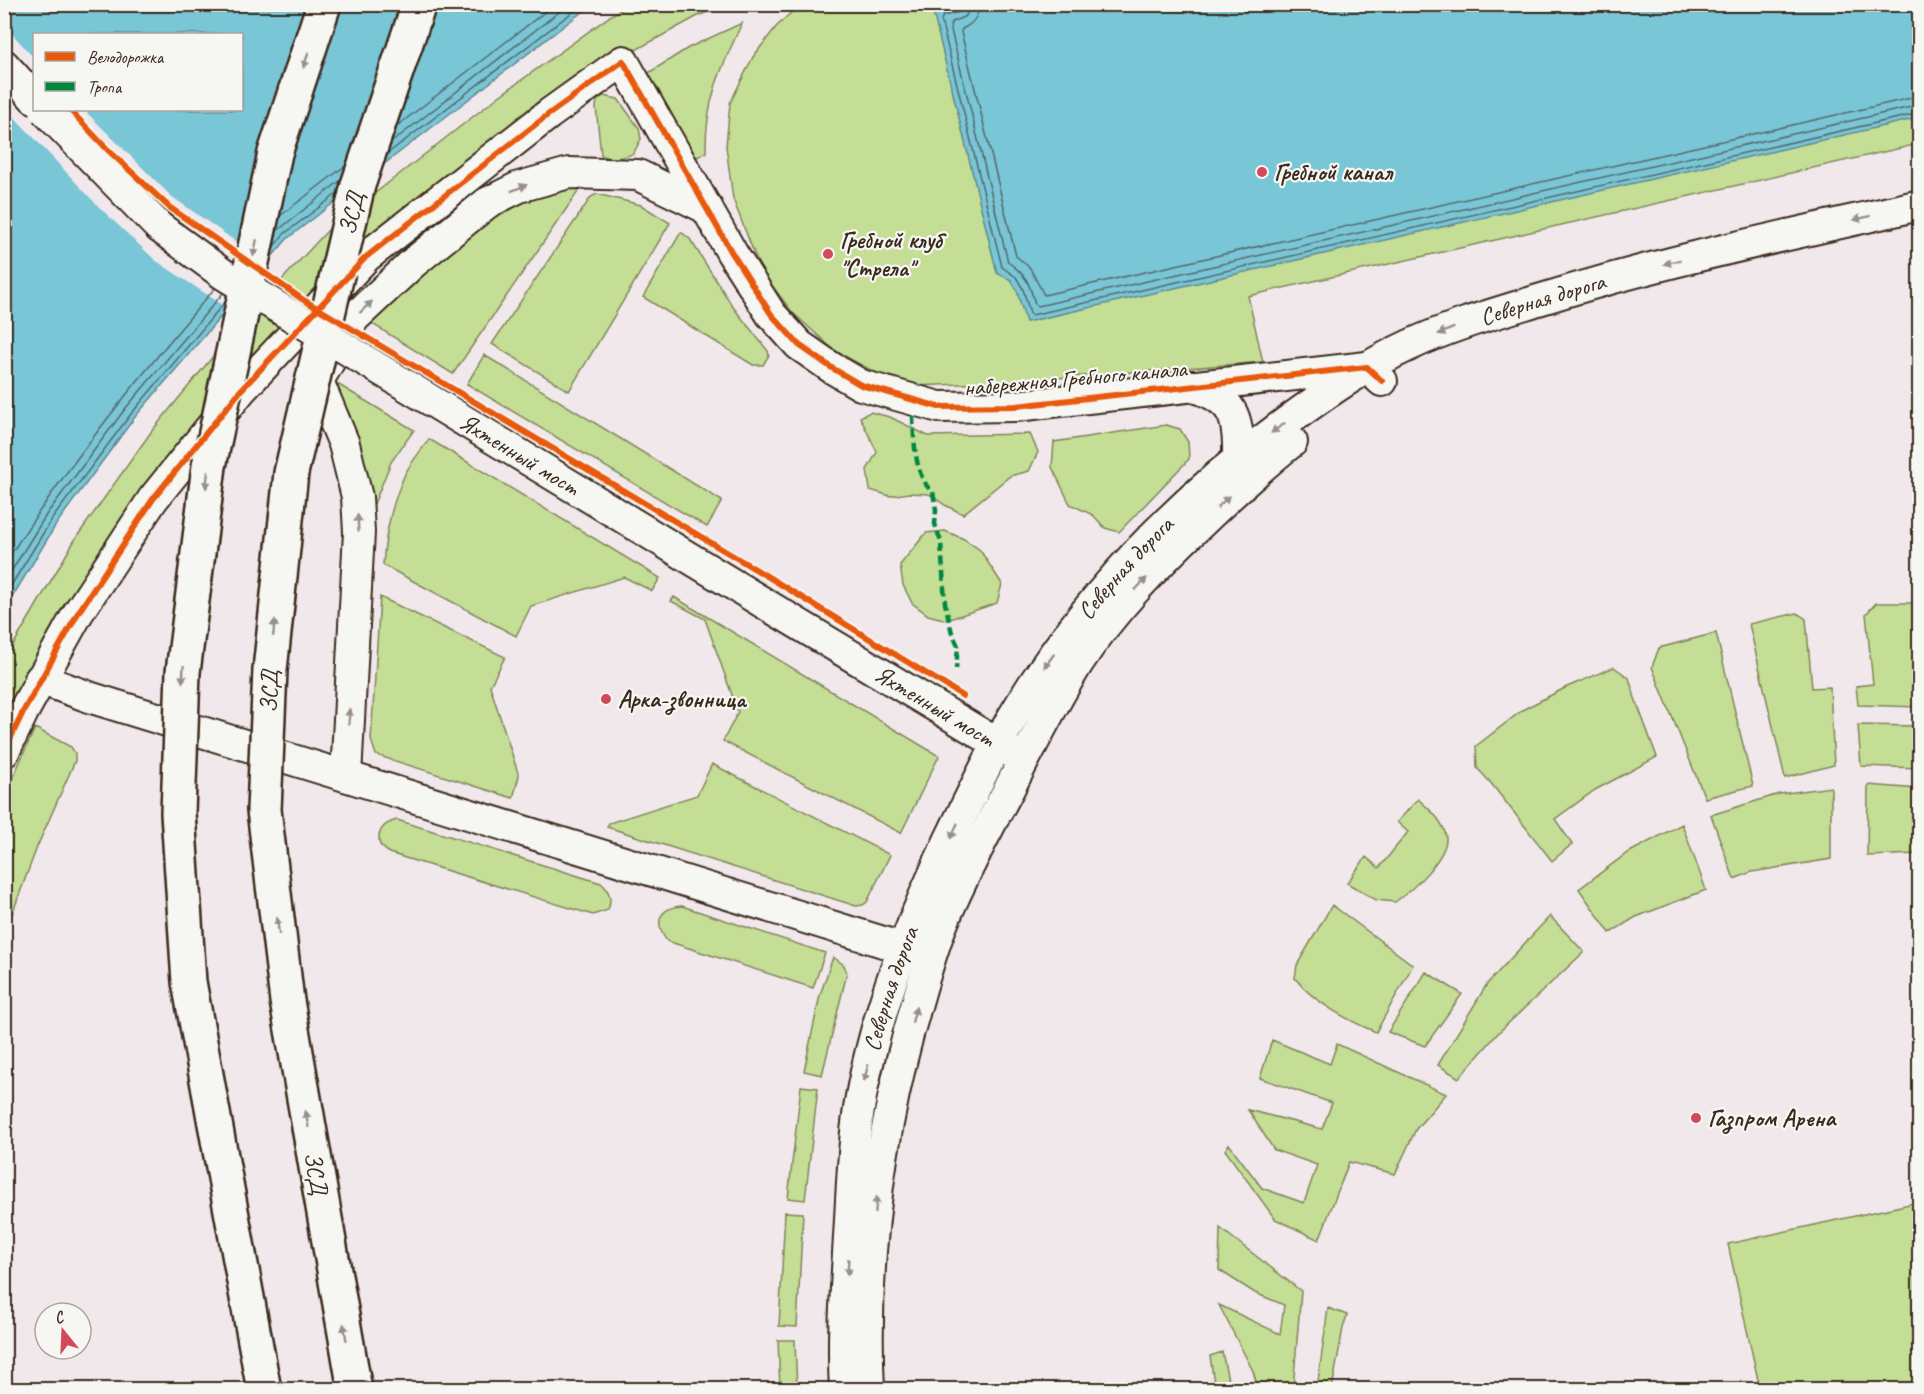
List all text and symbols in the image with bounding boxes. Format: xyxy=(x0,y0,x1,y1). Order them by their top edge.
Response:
legend xyxy=(33,33,243,111)
text: Велодорожка xyxy=(87,46,165,68)
one-way arrow xyxy=(301,51,310,69)
text: Тропа xyxy=(87,76,123,98)
place label: Гребной канал xyxy=(1274,157,1394,187)
marker: Гребной канал xyxy=(1255,165,1269,179)
one-way arrow xyxy=(510,183,528,192)
street label: ЗСД xyxy=(332,187,371,238)
one-way arrow xyxy=(1853,214,1872,224)
place label: Гребной клуб "Стрела" xyxy=(840,225,947,283)
one-way arrow xyxy=(250,239,259,258)
marker: Гребной клуб "Стрела" xyxy=(821,247,835,261)
one-way arrow xyxy=(1663,258,1681,267)
street label: Северная дорога xyxy=(1476,266,1610,332)
one-way arrow xyxy=(358,300,373,314)
one-way arrow xyxy=(1436,326,1454,336)
street label: набережная Гребного канала xyxy=(962,353,1189,403)
street label: Яхтенный мост xyxy=(454,407,586,503)
one-way arrow xyxy=(1270,422,1286,434)
one-way arrow xyxy=(203,471,212,490)
one-way arrow xyxy=(1216,495,1231,509)
street label: Северная дорога xyxy=(1071,509,1181,625)
one-way arrow xyxy=(354,513,363,532)
one-way arrow xyxy=(1134,577,1147,592)
one-way arrow xyxy=(270,618,279,637)
one-way arrow xyxy=(1044,654,1056,669)
street label: Яхтенный мост xyxy=(869,658,1001,754)
one-way arrow xyxy=(178,664,188,683)
street label: ЗСД xyxy=(253,667,285,713)
place label: Арка-звонница xyxy=(618,684,748,715)
marker: Арка-звонница xyxy=(599,692,613,706)
one-way arrow xyxy=(344,708,354,727)
one-way arrow xyxy=(949,822,958,839)
one-way arrow xyxy=(273,917,283,936)
street label: Северная дорога xyxy=(856,921,926,1054)
one-way arrow xyxy=(909,1005,919,1024)
one-way arrow xyxy=(861,1064,871,1082)
place label: Газпром Арена xyxy=(1708,1103,1837,1134)
one-way arrow xyxy=(302,1110,311,1129)
marker: Газпром Арена xyxy=(1689,1111,1703,1125)
street label: ЗСД xyxy=(298,1149,335,1199)
one-way arrow xyxy=(871,1196,881,1215)
one-way arrow xyxy=(843,1257,852,1276)
north arrow xyxy=(33,1301,93,1361)
text: С xyxy=(52,1306,68,1328)
one-way arrow xyxy=(340,1322,349,1341)

